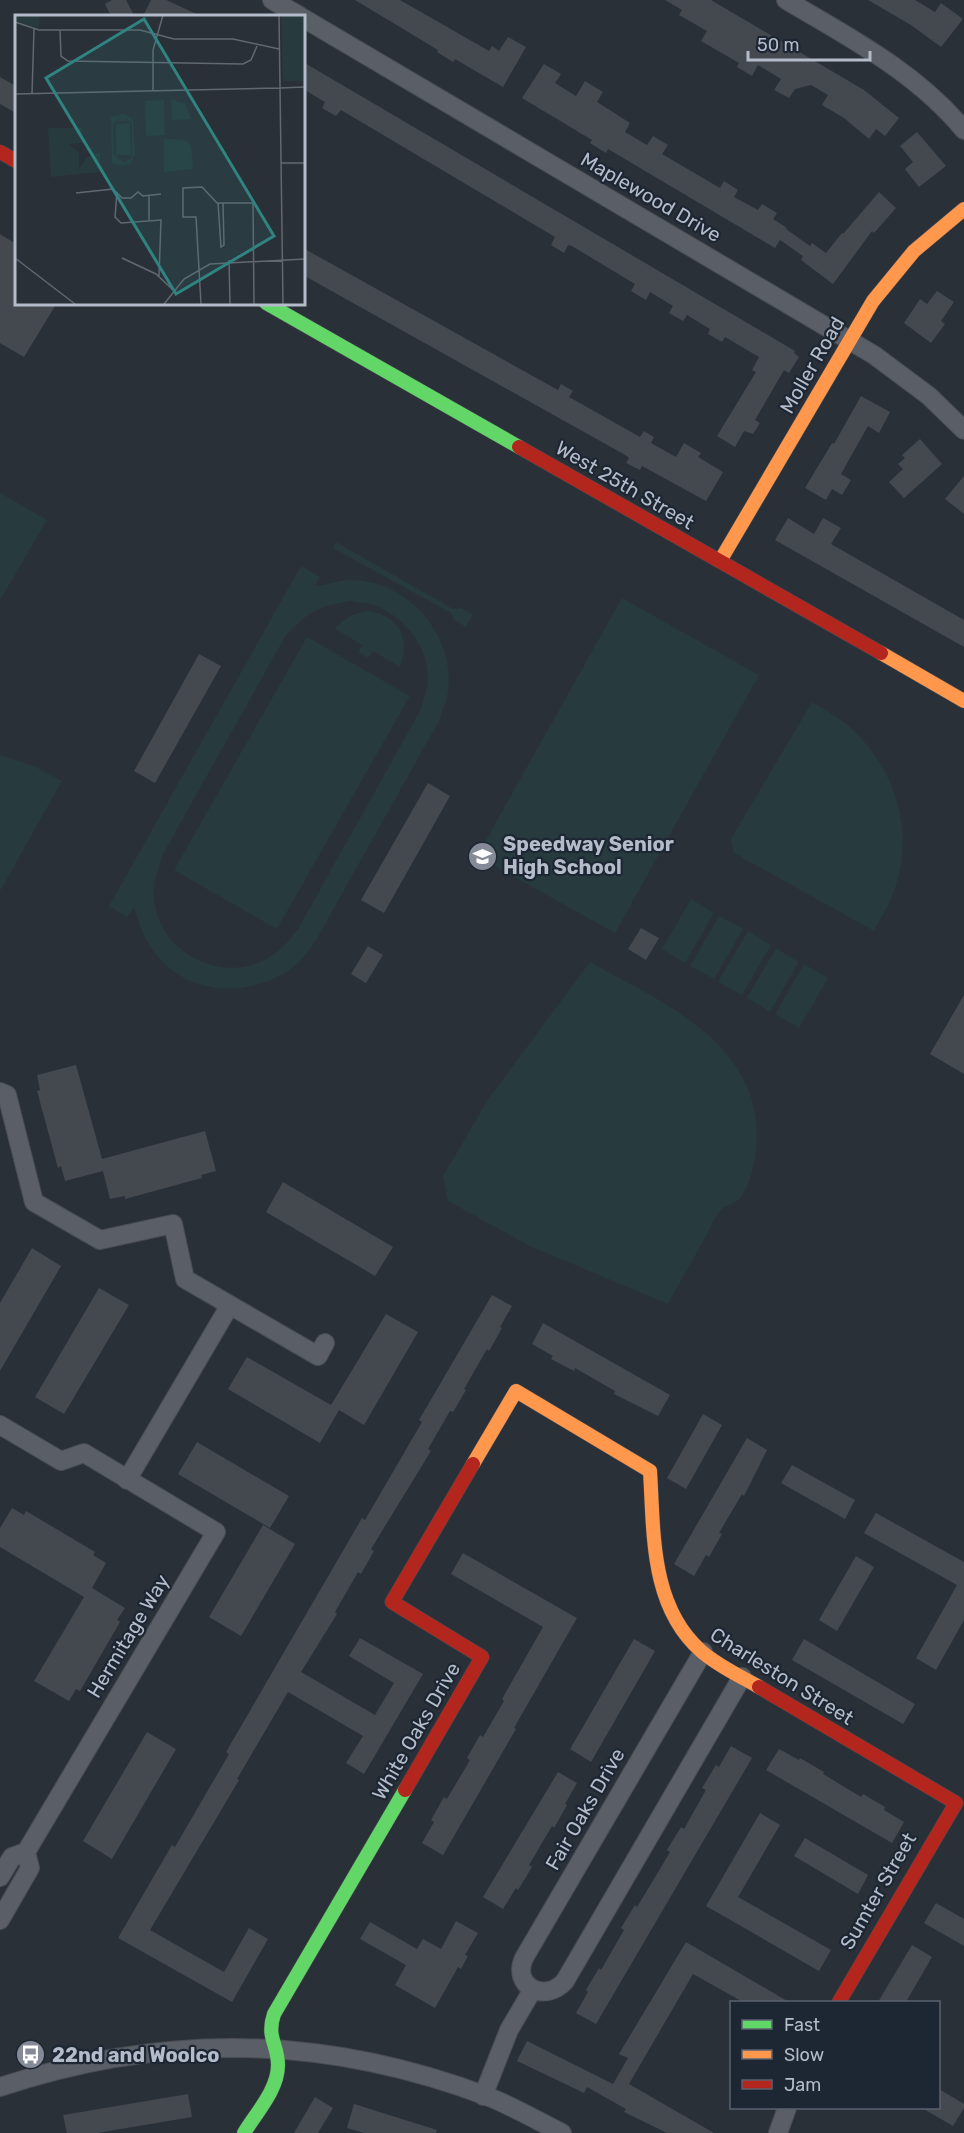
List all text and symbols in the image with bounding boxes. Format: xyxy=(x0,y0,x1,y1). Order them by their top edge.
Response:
inset map xyxy=(15,15,304,304)
scale bar xyxy=(748,24,870,62)
text: 50 m xyxy=(757,34,800,56)
street label: Maplewood Drive xyxy=(576,147,726,247)
street label: Moller Road xyxy=(775,312,849,418)
street label: West 25th Street xyxy=(551,436,699,534)
place label: Speedway Senior High School xyxy=(503,832,674,879)
school or university icon: Speedway Senior High School xyxy=(466,840,498,872)
street label: Hermitage Way xyxy=(82,1570,174,1702)
street label: Charleston Street xyxy=(706,1622,858,1730)
street label: White Oaks Drive xyxy=(367,1658,465,1804)
street label: Fair Oaks Drive xyxy=(540,1744,630,1874)
street label: Sumter Street xyxy=(835,1828,921,1954)
legend xyxy=(730,2001,940,2109)
text: Fast xyxy=(784,2014,820,2036)
bus stop icon: 22nd and Woolco xyxy=(15,2039,47,2071)
place label: 22nd and Woolco xyxy=(52,2043,220,2067)
text: Slow xyxy=(784,2044,824,2066)
text: Jam xyxy=(784,2074,821,2096)

